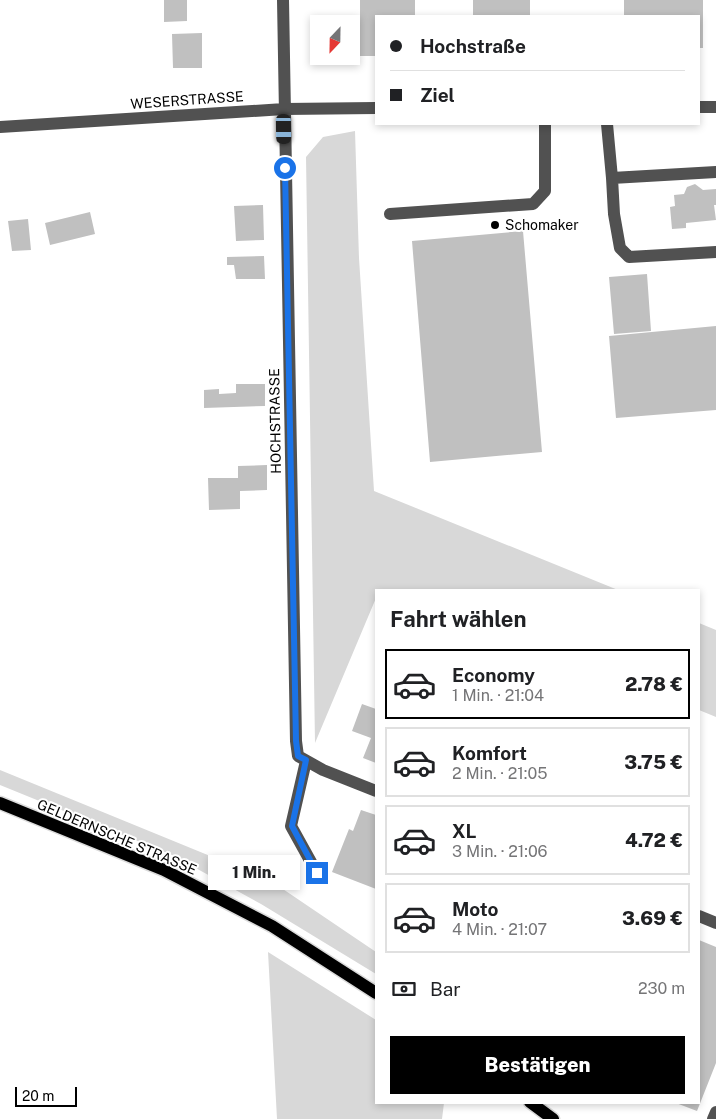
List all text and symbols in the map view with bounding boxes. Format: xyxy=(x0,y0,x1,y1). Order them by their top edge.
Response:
north arrow xyxy=(310,15,360,65)
map controls xyxy=(310,15,360,65)
text: Hochstraße xyxy=(420,35,526,57)
text: Ziel xyxy=(420,84,455,106)
street label: WESERSTRASSE xyxy=(130,88,244,112)
car xyxy=(276,114,291,144)
route start xyxy=(274,157,296,179)
place label: Schomaker xyxy=(505,217,579,233)
marker: Schomaker xyxy=(489,219,501,231)
street label: HOCHSTRASSE xyxy=(266,368,284,474)
text: Fahrt wählen xyxy=(390,606,527,632)
icon: car xyxy=(392,662,437,707)
text: Economy xyxy=(452,664,535,686)
text: 2.78 € xyxy=(625,673,683,695)
text: 1 Min. · 21:04 xyxy=(452,686,544,705)
icon: car xyxy=(392,740,437,785)
text: Komfort xyxy=(452,742,527,764)
text: 3.75 € xyxy=(624,751,683,773)
text: 2 Min. · 21:05 xyxy=(452,764,547,783)
street label: GELDERNSCHE STRASSE xyxy=(35,796,199,878)
icon: car xyxy=(392,818,437,863)
text: XL xyxy=(452,820,477,842)
text: 4.72 € xyxy=(625,829,683,851)
text: 3 Min. · 21:06 xyxy=(452,842,548,861)
callout: 1 Min. xyxy=(207,856,300,890)
route end xyxy=(306,862,328,884)
text: 1 Min. xyxy=(232,863,276,882)
icon: car xyxy=(392,896,437,941)
text: Moto xyxy=(452,898,498,920)
text: 3.69 € xyxy=(622,907,683,929)
text: 4 Min. · 21:07 xyxy=(452,920,547,939)
icon: cash xyxy=(390,975,418,1003)
text: Bar xyxy=(430,978,461,1000)
text: 230 m xyxy=(638,979,685,998)
button: Bestätigen xyxy=(390,1036,685,1094)
scale bar xyxy=(15,1084,78,1107)
text: 20 m xyxy=(22,1088,54,1104)

